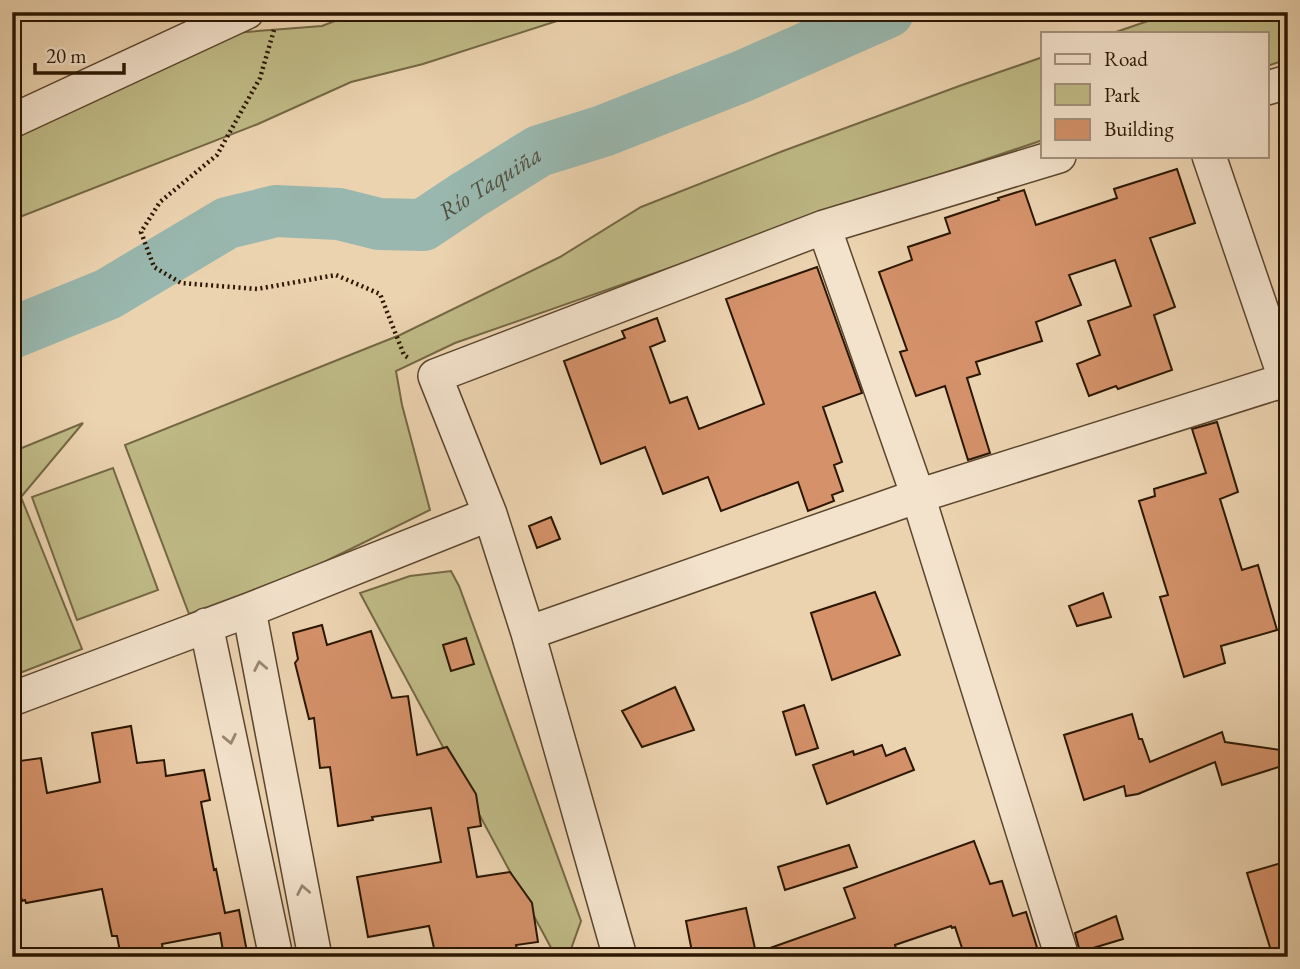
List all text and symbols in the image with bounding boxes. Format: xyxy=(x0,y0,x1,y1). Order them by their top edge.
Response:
scale bar xyxy=(35,32,124,76)
legend xyxy=(1041,32,1268,158)
text: 20 m xyxy=(46,42,87,69)
text: Road xyxy=(1104,45,1148,72)
text: Park xyxy=(1104,81,1141,108)
text: Building xyxy=(1104,115,1174,142)
water label: Río Taquiña xyxy=(432,138,547,226)
one-way arrow xyxy=(253,660,268,672)
one-way arrow xyxy=(222,733,237,745)
one-way arrow xyxy=(296,884,311,896)

